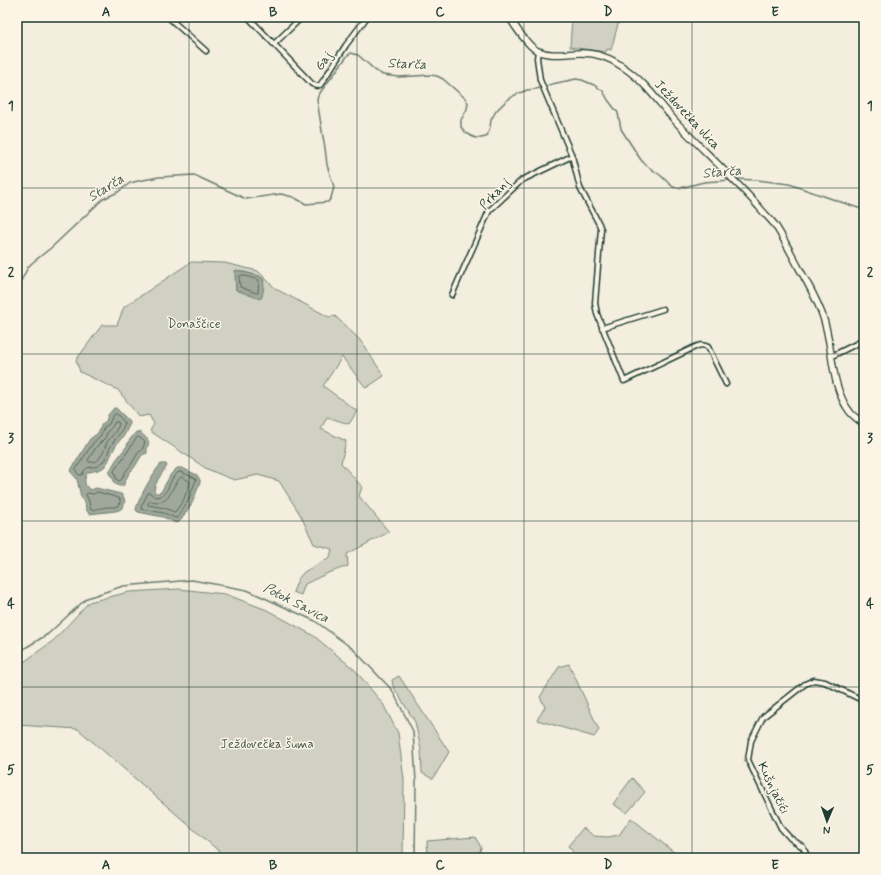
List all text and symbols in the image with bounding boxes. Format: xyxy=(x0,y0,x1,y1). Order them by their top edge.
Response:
text: A xyxy=(102,4,110,21)
text: B xyxy=(269,4,278,21)
text: C xyxy=(435,4,445,21)
text: D xyxy=(604,4,613,21)
text: E xyxy=(771,4,779,21)
street label: Gaj xyxy=(311,48,337,74)
water label: Starča xyxy=(387,54,427,74)
street label: Ježdovečka ulica xyxy=(650,77,724,154)
text: 1 xyxy=(8,98,14,115)
text: 1 xyxy=(867,98,873,115)
water label: Starča xyxy=(702,161,742,183)
water label: Starča xyxy=(85,170,127,206)
street label: Prkanj xyxy=(476,174,514,214)
text: 2 xyxy=(8,264,15,281)
text: 2 xyxy=(867,264,874,281)
park label: Donaščice xyxy=(167,316,221,333)
text: 3 xyxy=(8,430,14,447)
text: 3 xyxy=(867,430,873,447)
water label: Potok Savica xyxy=(260,579,332,627)
text: 4 xyxy=(7,596,15,613)
text: 4 xyxy=(866,596,874,613)
park label: Ježdovečka šuma xyxy=(220,736,314,753)
street label: Kušnjačići xyxy=(753,759,793,817)
text: 5 xyxy=(7,762,15,779)
text: 5 xyxy=(866,762,874,779)
north arrow xyxy=(807,801,847,841)
text: N xyxy=(823,823,831,837)
text: A xyxy=(102,857,110,874)
text: B xyxy=(269,857,278,874)
text: C xyxy=(435,857,445,874)
text: D xyxy=(604,857,613,874)
text: E xyxy=(771,857,779,874)

